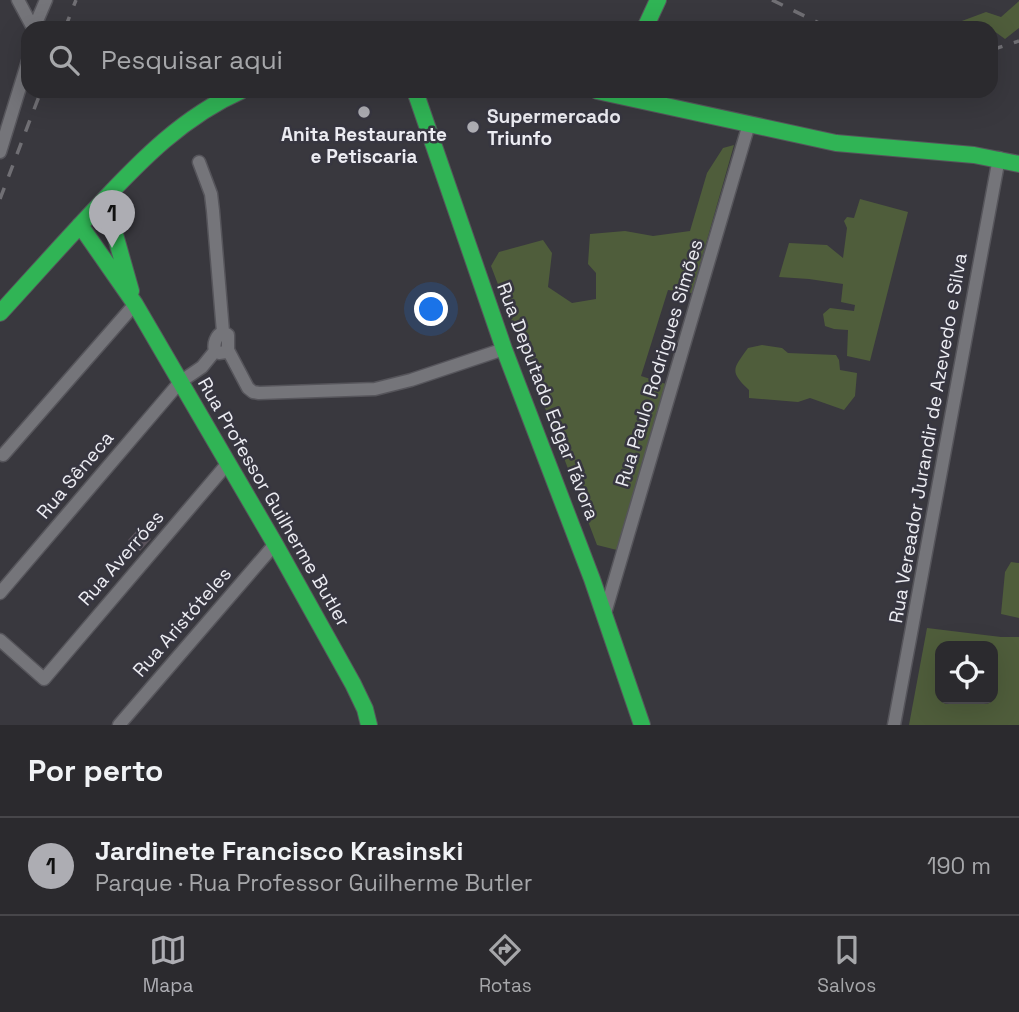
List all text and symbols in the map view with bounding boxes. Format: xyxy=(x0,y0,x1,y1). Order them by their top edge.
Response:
search box xyxy=(21,21,998,98)
icon: search xyxy=(45,41,83,79)
text: Pesquisar aqui xyxy=(101,43,283,77)
marker: Anita Restaurante e Petiscaria xyxy=(356,104,372,120)
place label: Supermercado Triunfo xyxy=(487,104,621,151)
marker: Supermercado Triunfo xyxy=(465,119,481,135)
place label: Anita Restaurante e Petiscaria xyxy=(281,122,447,169)
pin: 1 xyxy=(89,190,135,248)
street label: Rua Paulo Rodrigues Simões xyxy=(609,236,709,490)
street label: Rua Vereador Jurandir de Azevedo e Silva xyxy=(883,251,973,625)
street label: Rua Deputado Edgar Távora xyxy=(491,279,605,523)
your location xyxy=(414,292,448,326)
street label: Rua Professor Guilherme Butler xyxy=(192,373,356,631)
street label: Rua Sêneca xyxy=(31,426,119,524)
street label: Rua Averróes xyxy=(73,505,169,611)
street label: Rua Aristóteles xyxy=(127,562,237,682)
map controls xyxy=(935,641,998,704)
button: locate xyxy=(935,641,998,704)
text: Por perto xyxy=(28,751,163,790)
text: Jardinete Francisco Krasinski xyxy=(95,834,463,868)
text: 1 xyxy=(46,851,56,881)
text: 190 m xyxy=(927,851,991,881)
text: Parque · Rua Professor Guilherme Butler xyxy=(95,868,533,898)
tab: Mapa xyxy=(143,931,193,998)
tab: Rotas xyxy=(479,931,532,998)
tab: Salvos xyxy=(817,931,876,998)

